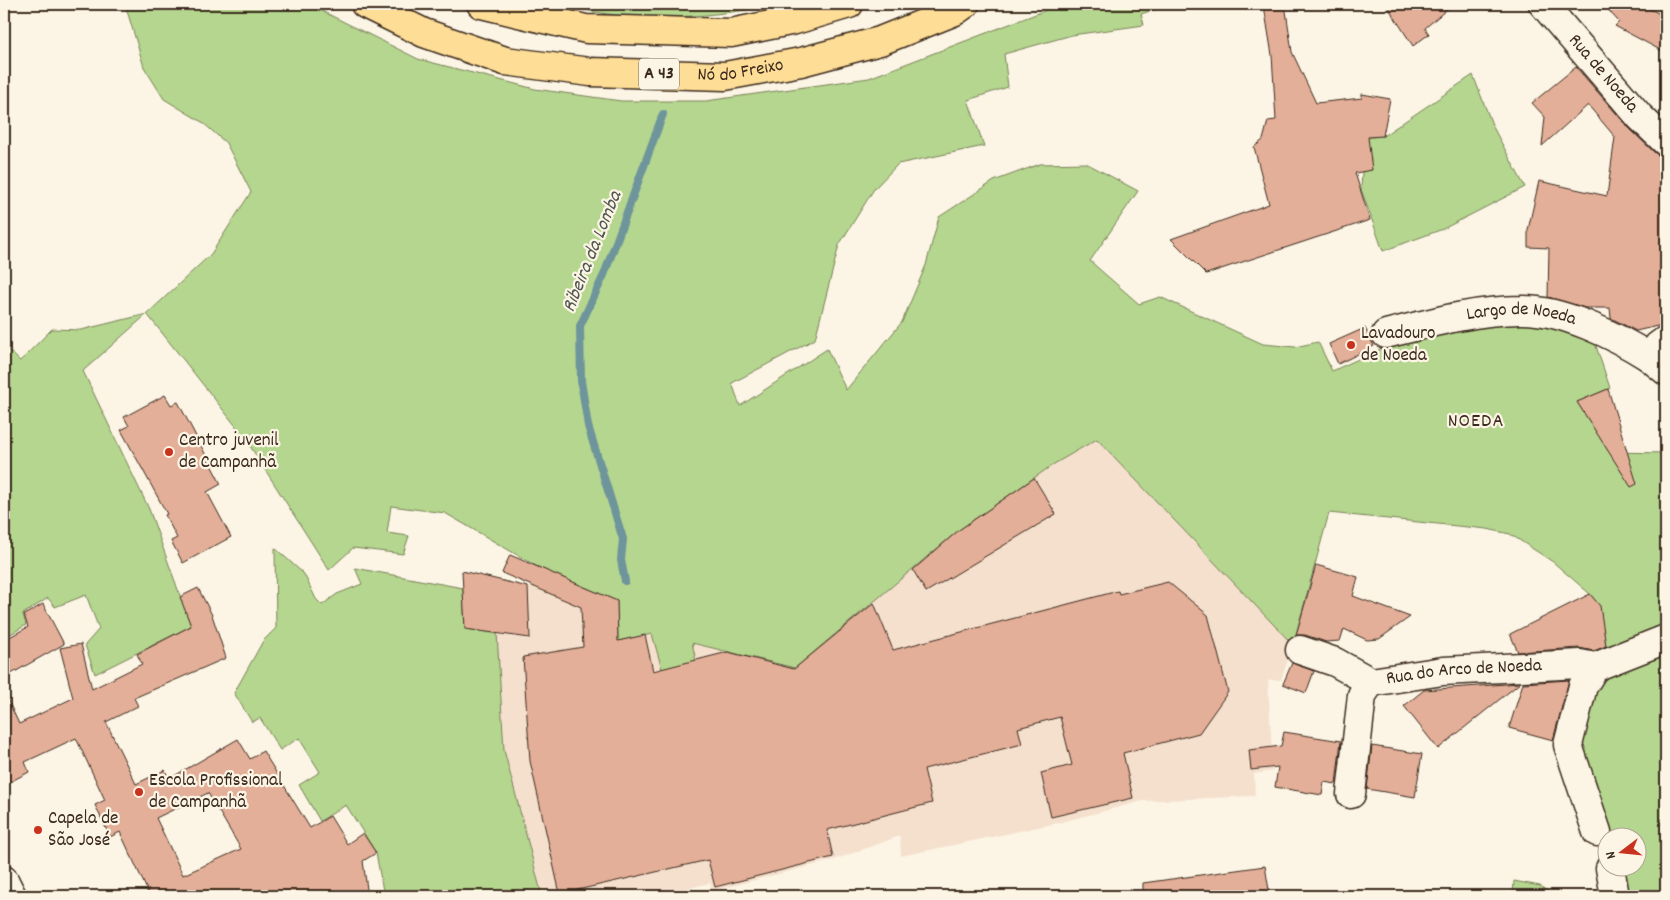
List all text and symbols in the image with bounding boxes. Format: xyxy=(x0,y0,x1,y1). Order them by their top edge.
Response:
street label: Rua de Noeda xyxy=(1561,28,1645,120)
street label: Nó do Freixo xyxy=(697,52,786,90)
road number: A 43 xyxy=(639,59,679,90)
water label: Ribeira da Lomba xyxy=(556,186,631,317)
street label: Largo de Noeda xyxy=(1464,296,1581,334)
place label: Lavadouro de Noeda xyxy=(1361,321,1436,370)
marker: Lavadouro de Noeda xyxy=(1345,339,1357,351)
district label: NOEDA xyxy=(1448,408,1504,436)
place label: Centro juvenil de Campanhã xyxy=(179,428,279,477)
marker: Centro juvenil de Campanhã xyxy=(163,446,175,458)
street label: Rua do Arco de Noeda xyxy=(1384,652,1543,693)
place label: Escola Profissional de Campanhã xyxy=(149,768,283,817)
marker: Escola Profissional de Campanhã xyxy=(133,786,145,798)
place label: Capela de São José xyxy=(48,806,118,855)
marker: Capela de São José xyxy=(32,824,44,836)
north arrow xyxy=(1598,828,1648,878)
text: N xyxy=(1601,849,1622,861)

